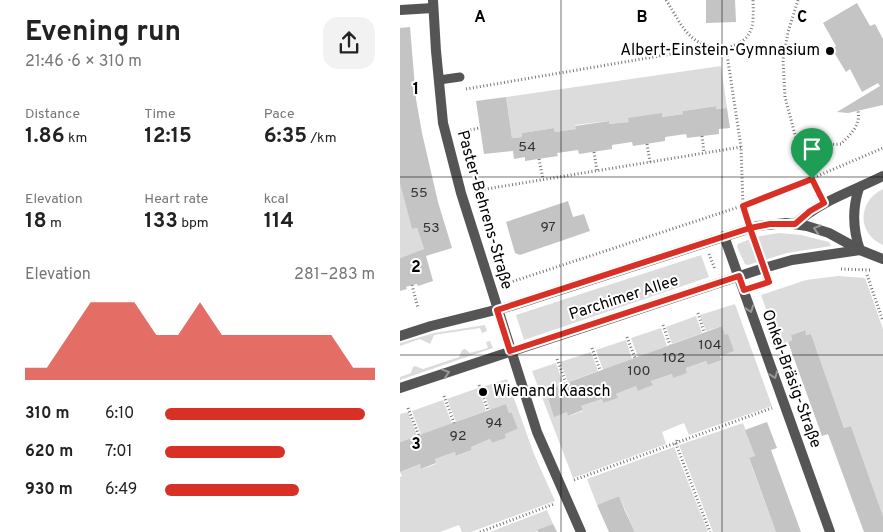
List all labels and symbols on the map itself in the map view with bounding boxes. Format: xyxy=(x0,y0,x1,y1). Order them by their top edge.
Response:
text: A xyxy=(474,8,486,28)
text: B xyxy=(636,8,648,28)
text: C xyxy=(797,8,807,28)
place label: Albert-Einstein-Gymnasium xyxy=(620,41,820,61)
marker: Albert-Einstein-Gymnasium xyxy=(824,45,836,57)
text: 1 xyxy=(413,80,419,100)
street label: Paster-Behrens-Straße xyxy=(452,128,516,292)
pin xyxy=(791,128,833,179)
house number: 54 xyxy=(518,139,536,156)
house number: 55 xyxy=(410,185,428,202)
house number: 97 xyxy=(540,219,556,236)
house number: 53 xyxy=(422,220,440,237)
one-way arrow xyxy=(813,224,821,234)
text: 2 xyxy=(411,258,421,278)
street label: Parchimer Allee xyxy=(567,271,681,325)
one-way arrow xyxy=(744,305,754,313)
street label: Onkel-Bräsig-Straße xyxy=(757,307,825,451)
house number: 104 xyxy=(699,337,721,354)
house number: 102 xyxy=(663,350,685,367)
house number: 100 xyxy=(627,363,651,380)
one-way arrow xyxy=(442,368,450,378)
one-way arrow xyxy=(768,370,778,378)
place label: Wienand Kaasch xyxy=(493,382,611,402)
marker: Wienand Kaasch xyxy=(477,386,489,398)
house number: 94 xyxy=(485,415,503,432)
house number: 92 xyxy=(450,428,466,445)
text: 3 xyxy=(411,435,421,455)

